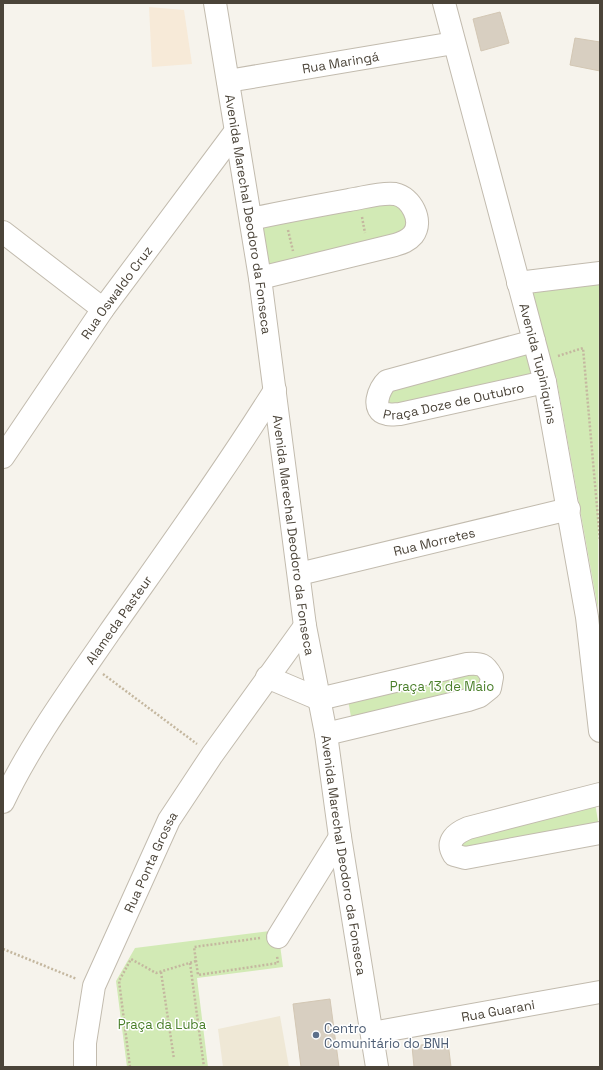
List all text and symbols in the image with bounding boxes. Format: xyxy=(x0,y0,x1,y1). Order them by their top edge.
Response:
street label: Rua Maringá xyxy=(301,47,381,77)
street label: Avenida Marechal Deodoro da Fonseca xyxy=(222,93,276,336)
street label: Rua Oswaldo Cruz xyxy=(77,242,156,342)
street label: Avenida Tupiniquins xyxy=(516,301,561,426)
street label: Praça Doze de Outubro xyxy=(381,378,526,423)
street label: Avenida Marechal Deodoro da Fonseca xyxy=(269,414,319,657)
street label: Rua Morretes xyxy=(391,523,477,560)
street label: Alameda Pasteur xyxy=(81,572,156,668)
park label: Praça 13 de Maio xyxy=(390,678,494,695)
street label: Avenida Marechal Deodoro da Fonseca xyxy=(318,734,371,977)
street label: Rua Ponta Grossa xyxy=(120,807,181,915)
street label: Rua Guarani xyxy=(460,995,536,1025)
park label: Praça da Luba xyxy=(118,1016,207,1033)
place label: Centro Comunitário do BNH xyxy=(324,1020,449,1052)
marker: Centro Comunitário do BNH xyxy=(311,1030,321,1040)

